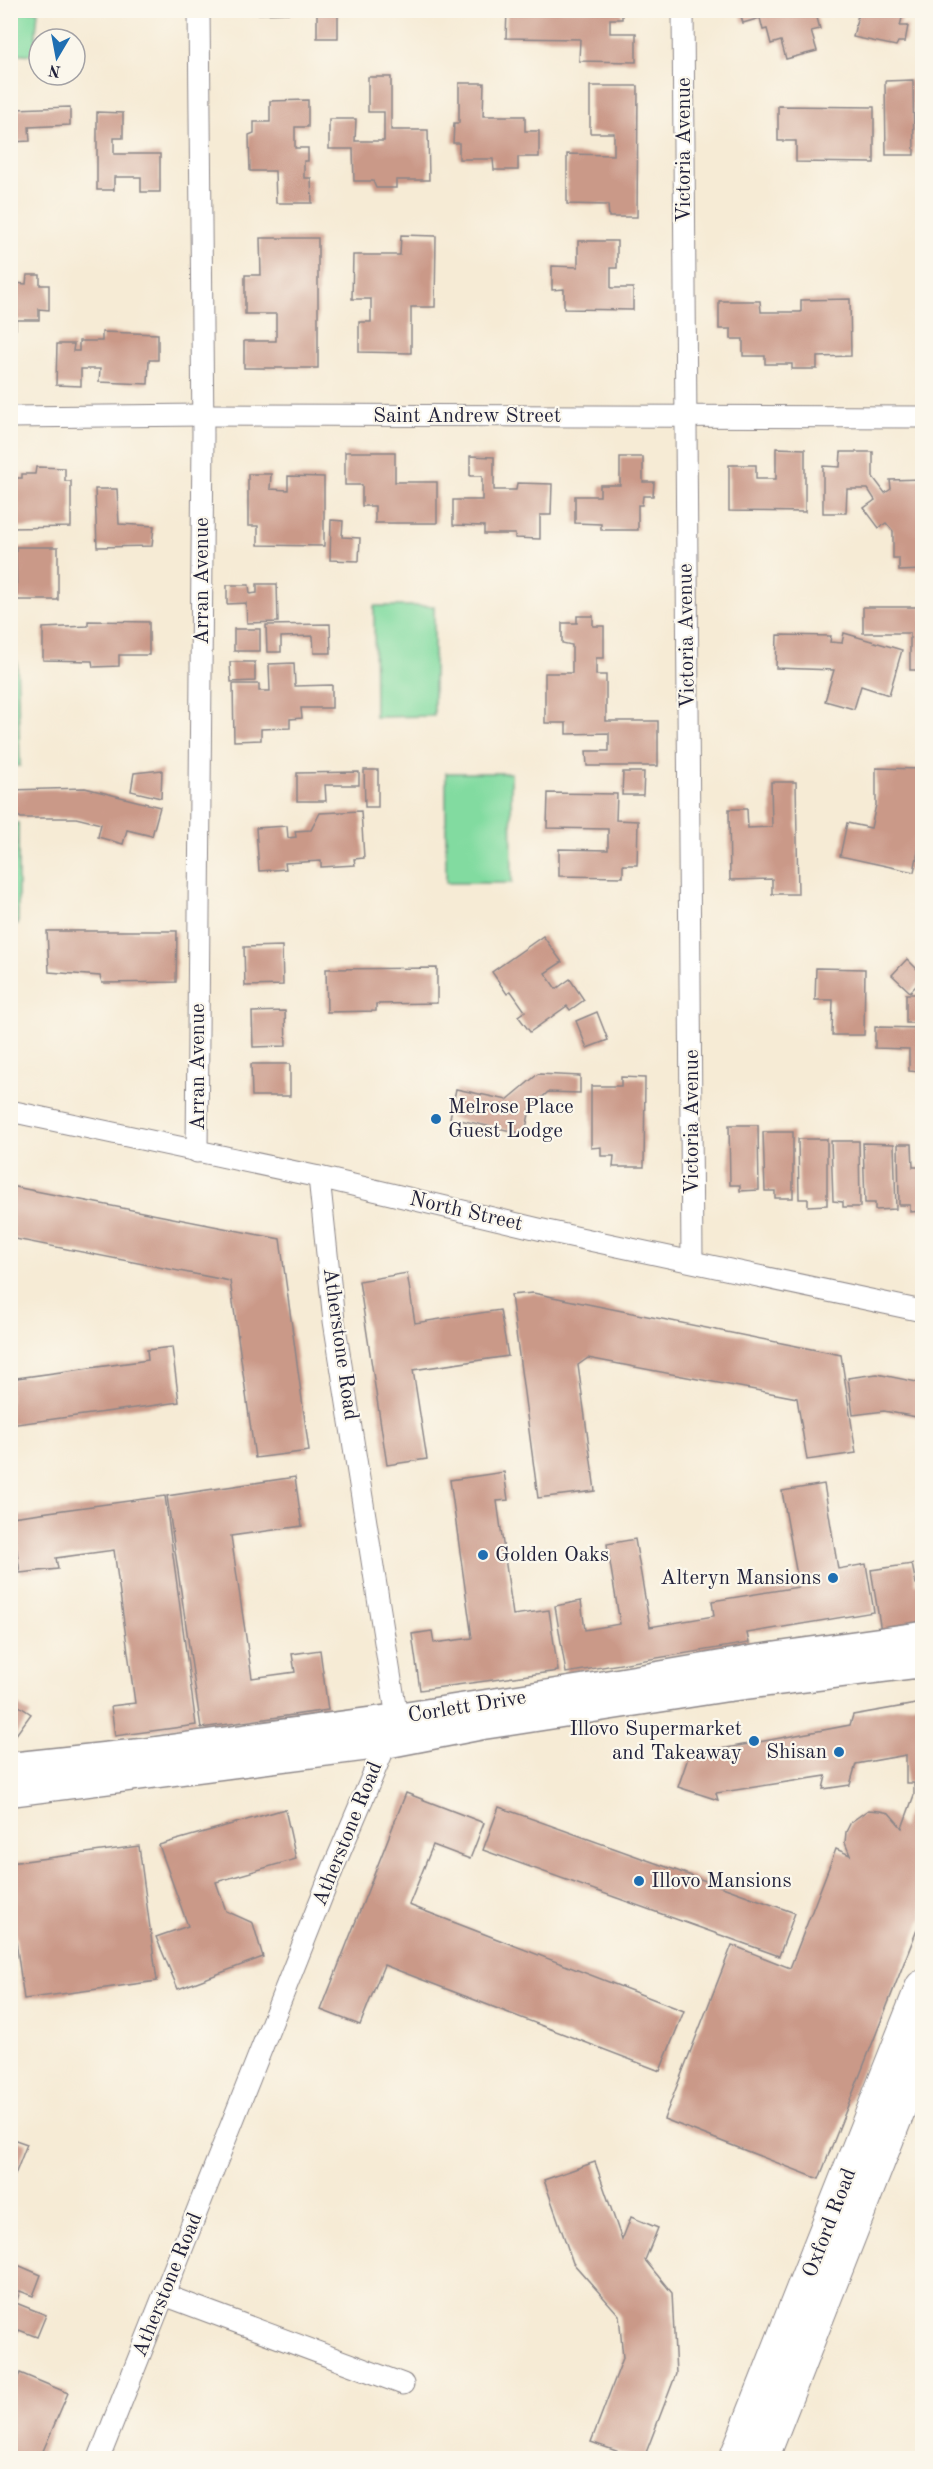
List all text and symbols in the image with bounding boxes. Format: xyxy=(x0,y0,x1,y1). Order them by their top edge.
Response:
north arrow xyxy=(27,27,87,87)
text: N xyxy=(47,61,62,79)
street label: Victoria Avenue xyxy=(674,77,695,223)
street label: Saint Andrew Street xyxy=(373,406,561,427)
street label: Arran Avenue xyxy=(192,517,213,645)
street label: Victoria Avenue xyxy=(675,563,699,709)
street label: Arran Avenue xyxy=(188,1003,209,1131)
street label: Victoria Avenue xyxy=(682,1049,703,1195)
place label: Melrose Place Guest Lodge xyxy=(448,1097,574,1142)
marker: Melrose Place Guest Lodge xyxy=(429,1112,443,1126)
street label: North Street xyxy=(407,1189,525,1235)
street label: Atherstone Road xyxy=(319,1266,361,1422)
place label: Golden Oaks xyxy=(495,1545,609,1566)
marker: Golden Oaks xyxy=(476,1548,490,1562)
place label: Alteryn Mansions xyxy=(660,1568,821,1589)
marker: Alteryn Mansions xyxy=(826,1571,840,1585)
street label: Corlett Drive xyxy=(406,1687,528,1727)
place label: Illovo Supermarket and Takeaway xyxy=(569,1719,742,1764)
marker: Illovo Supermarket and Takeaway xyxy=(747,1734,761,1748)
place label: Shisan xyxy=(766,1742,827,1763)
marker: Shisan xyxy=(832,1745,846,1759)
street label: Atherstone Road xyxy=(309,1759,387,1909)
place label: Illovo Mansions xyxy=(651,1871,792,1892)
marker: Illovo Mansions xyxy=(632,1874,646,1888)
street label: Oxford Road xyxy=(800,2165,860,2281)
street label: Atherstone Road xyxy=(129,2210,207,2360)

